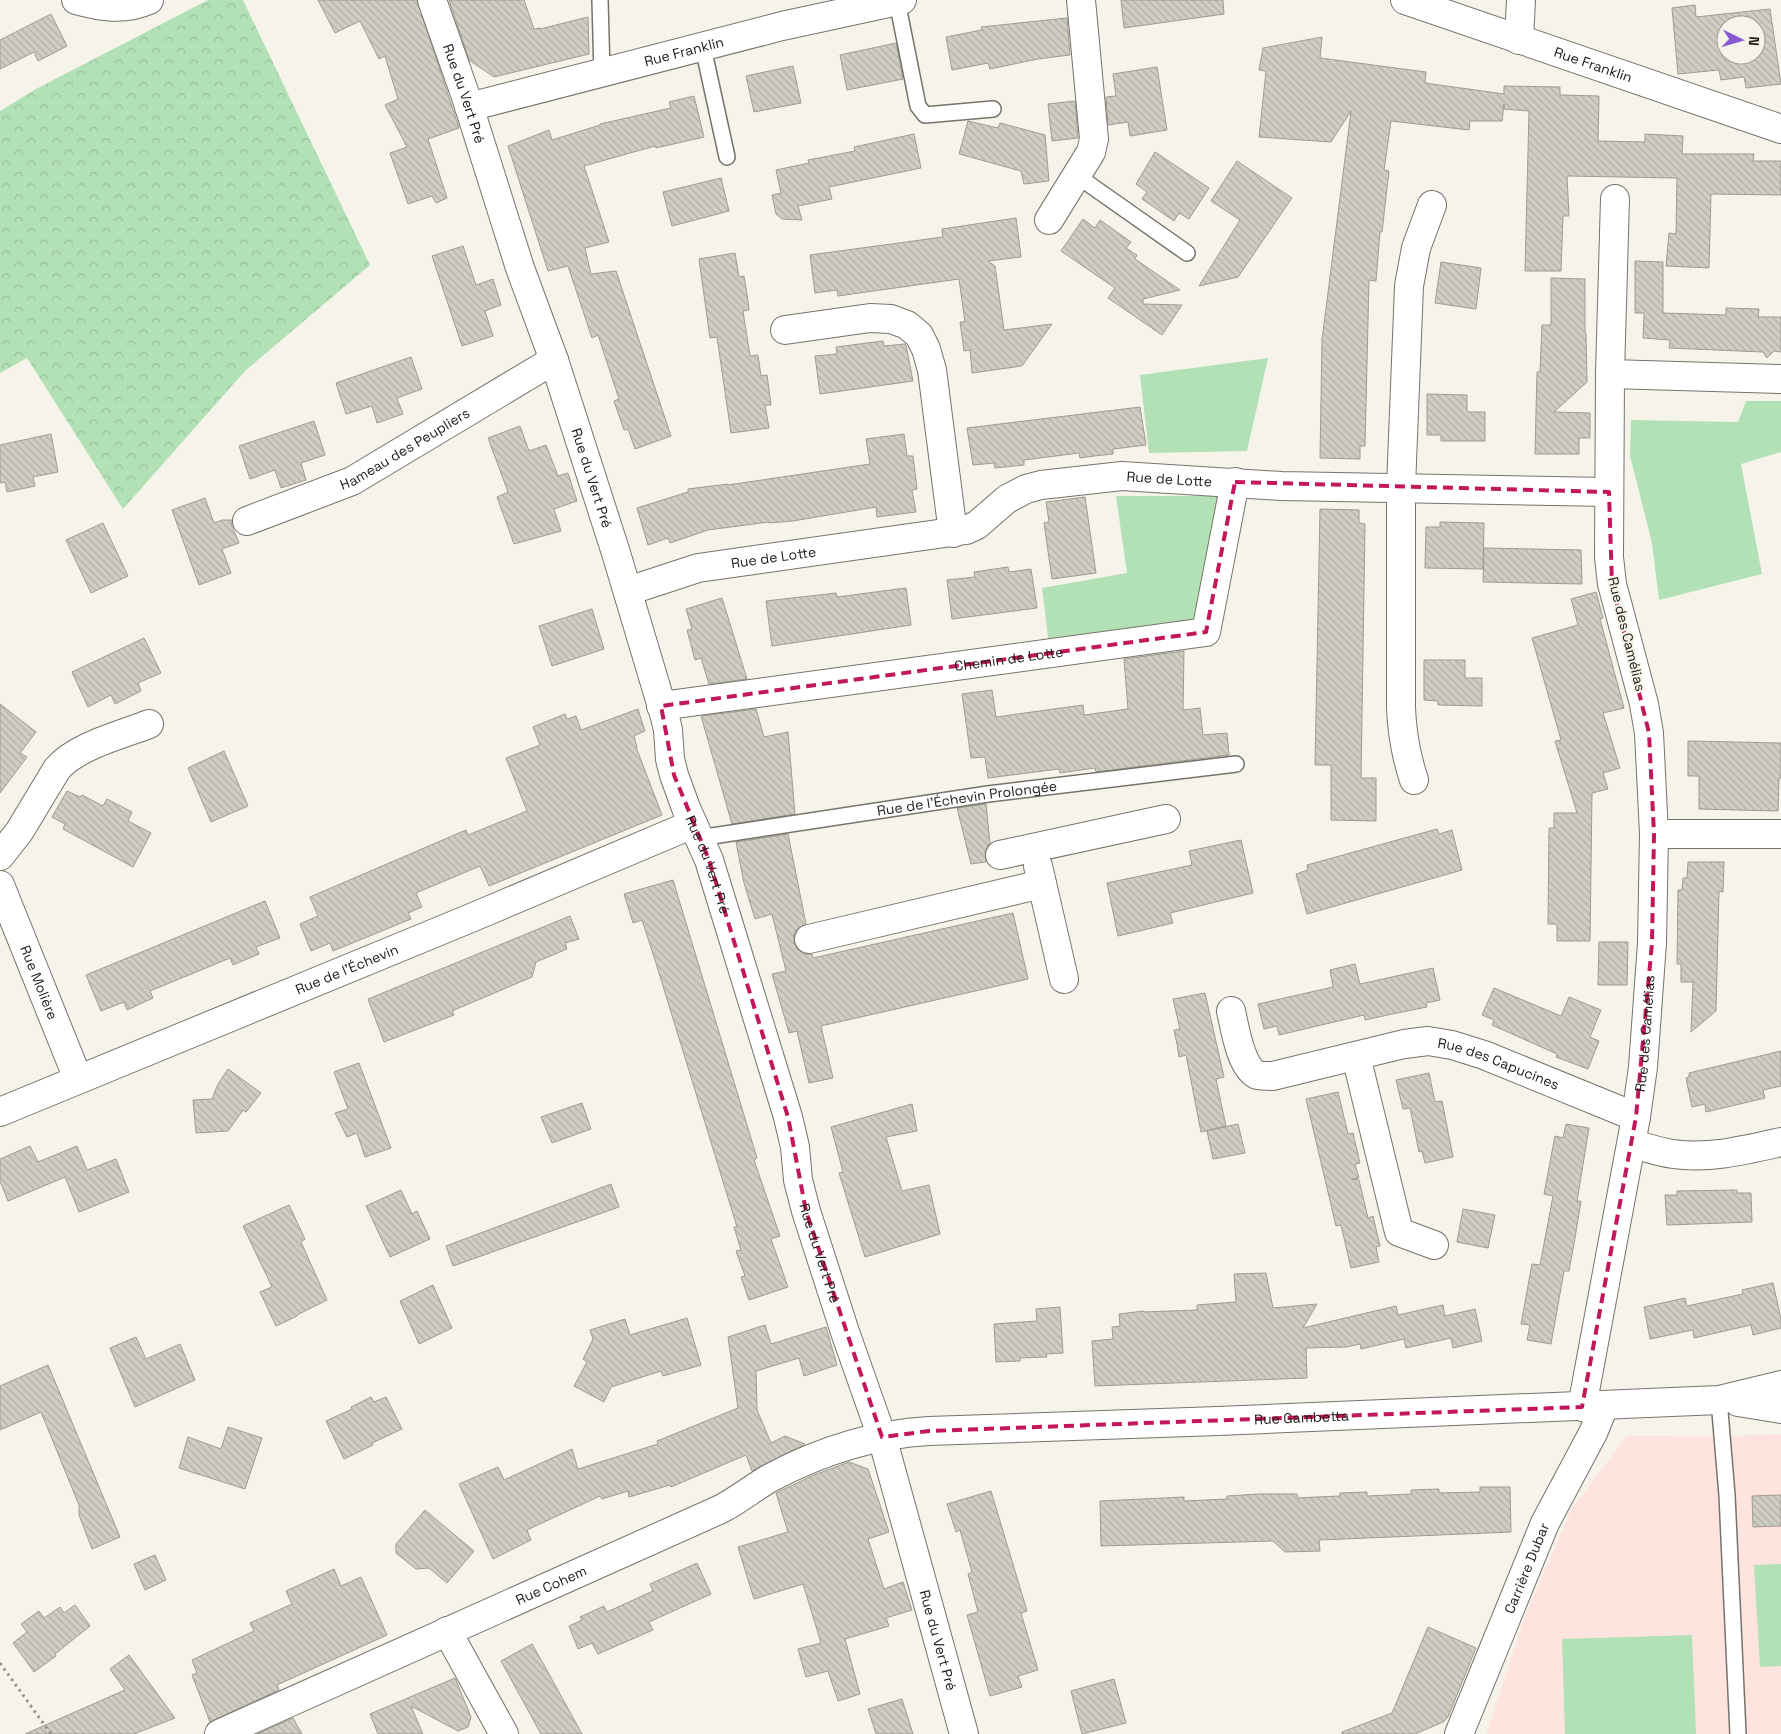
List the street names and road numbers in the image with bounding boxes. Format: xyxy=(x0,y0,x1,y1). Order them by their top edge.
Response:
street label: Rue Franklin xyxy=(642,32,726,70)
street label: Rue du Vert Pré xyxy=(439,41,489,146)
street label: Rue Franklin xyxy=(1552,43,1635,86)
street label: Hameau des Peupliers xyxy=(337,404,473,494)
street label: Rue du Vert Pré xyxy=(567,426,616,530)
street label: Rue de Lotte xyxy=(1126,467,1213,491)
street label: Rue de Lotte xyxy=(730,542,817,572)
street label: Rue des Camélias xyxy=(1604,575,1650,693)
street label: Chemin de Lotte xyxy=(953,642,1065,675)
street label: Rue de l'Échevin Prolongée xyxy=(876,777,1058,820)
street label: Rue du Vert Pré xyxy=(681,813,734,916)
street label: Rue de l'Échevin xyxy=(293,940,401,998)
street label: Rue Molière xyxy=(16,943,62,1022)
street label: Rue des Camélias xyxy=(1631,974,1659,1093)
street label: Rue des Capucines xyxy=(1436,1034,1562,1094)
street label: Rue du Vert Pré xyxy=(795,1201,844,1305)
street label: Rue Gambetta xyxy=(1254,1407,1349,1428)
street label: Carrière Dubar xyxy=(1500,1520,1553,1616)
street label: Rue Cohem xyxy=(513,1561,589,1609)
street label: Rue du Vert Pré xyxy=(916,1588,961,1693)

